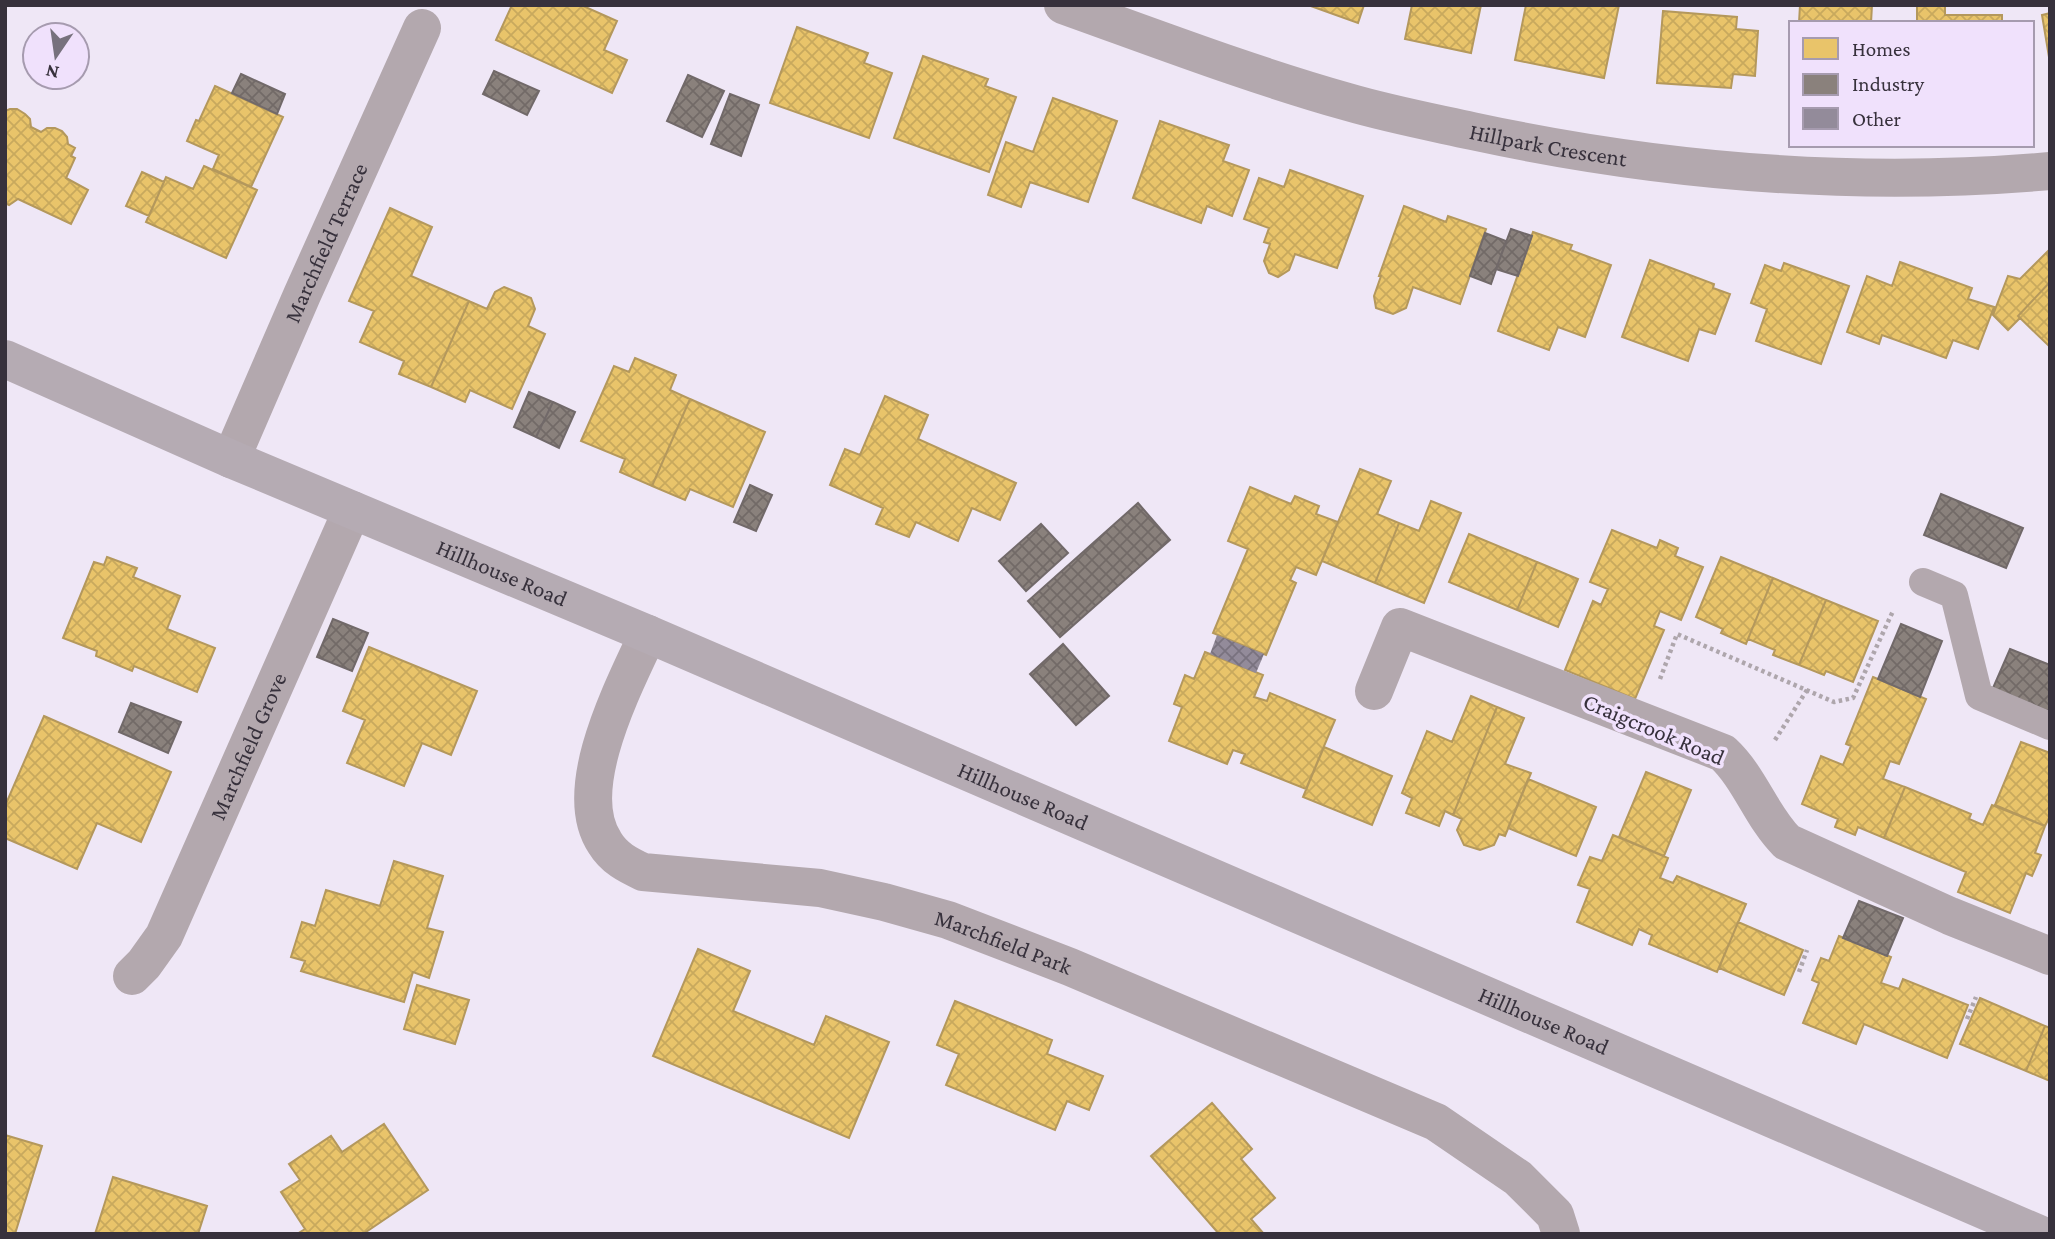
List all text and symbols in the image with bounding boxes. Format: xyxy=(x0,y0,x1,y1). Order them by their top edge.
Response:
north arrow xyxy=(21,21,91,91)
legend xyxy=(1789,21,2034,147)
text: Homes xyxy=(1852,37,1911,61)
text: N xyxy=(44,60,61,84)
text: Industry xyxy=(1852,72,1925,96)
text: Other xyxy=(1852,107,1902,131)
street label: Hillpark Crescent xyxy=(1467,118,1629,172)
street label: Marchfield Terrace xyxy=(279,159,373,326)
street label: Hillhouse Road xyxy=(433,534,571,612)
street label: Marchfield Grove xyxy=(204,668,292,824)
street label: Craigcrook Road xyxy=(1579,688,1729,770)
street label: Hillhouse Road xyxy=(954,756,1092,835)
street label: Marchfield Park xyxy=(932,904,1076,980)
street label: Hillhouse Road xyxy=(1475,981,1613,1060)

